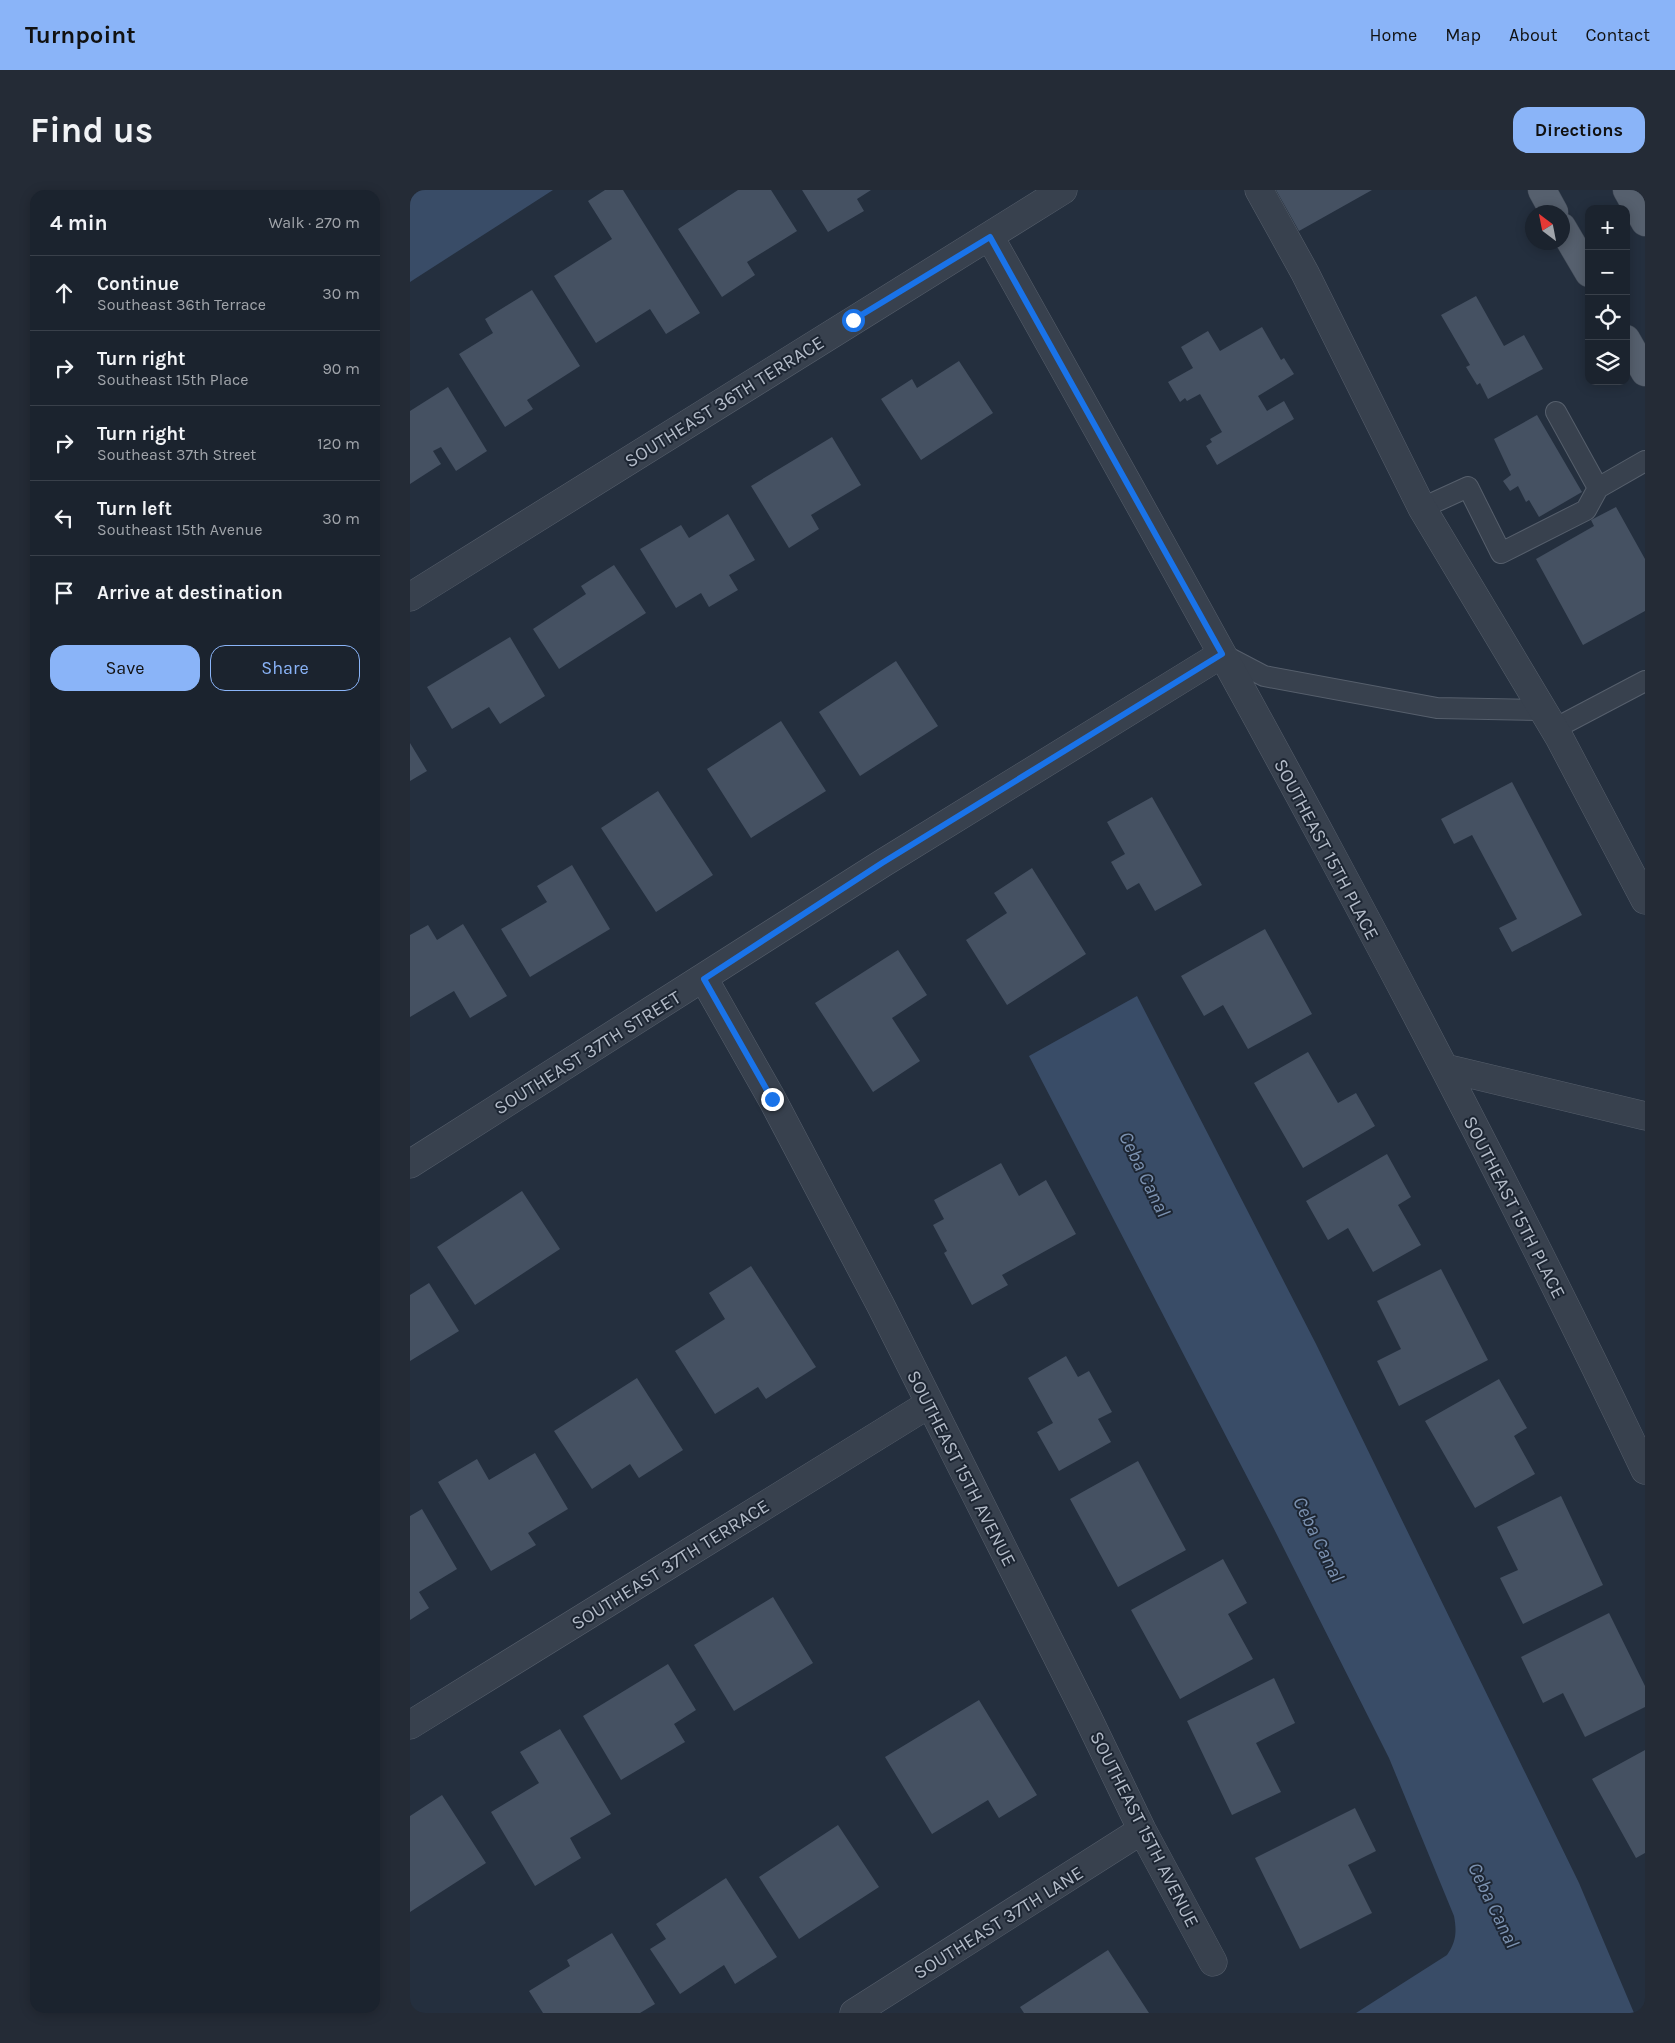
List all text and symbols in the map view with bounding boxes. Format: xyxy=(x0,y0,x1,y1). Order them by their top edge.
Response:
text: Turnpoint xyxy=(25,21,136,49)
text: Home xyxy=(1369,24,1417,46)
text: Map xyxy=(1445,24,1481,46)
text: About xyxy=(1509,24,1558,46)
text: Contact xyxy=(1586,24,1650,46)
button: Directions xyxy=(1513,107,1645,153)
text: Find us xyxy=(30,110,153,151)
north arrow xyxy=(1525,205,1570,250)
map controls xyxy=(1585,205,1630,385)
button: + xyxy=(1585,205,1630,250)
text: 4 min xyxy=(50,211,108,235)
text: Walk · 270 m xyxy=(268,213,360,232)
button: − xyxy=(1585,250,1630,295)
text: Continue xyxy=(97,273,179,295)
icon: ahead xyxy=(50,279,78,307)
text: 30 m xyxy=(322,284,360,303)
text: Southeast 36th Terrace xyxy=(97,295,266,314)
button: locate xyxy=(1585,295,1630,340)
route start xyxy=(842,309,865,332)
street label: SOUTHEAST 36TH TERRACE xyxy=(621,331,828,472)
button: layers xyxy=(1585,340,1630,385)
text: Turn right xyxy=(97,348,186,370)
icon: right xyxy=(50,354,78,382)
text: 90 m xyxy=(322,359,360,378)
text: Southeast 15th Place xyxy=(97,370,248,389)
text: Turn right xyxy=(97,423,186,445)
icon: right xyxy=(50,429,78,457)
text: 120 m xyxy=(317,434,360,453)
text: Southeast 37th Street xyxy=(97,445,256,464)
text: Turn left xyxy=(97,498,172,520)
icon: left xyxy=(50,504,78,532)
text: 30 m xyxy=(322,509,360,528)
text: Southeast 15th Avenue xyxy=(97,520,262,539)
icon: arrive xyxy=(50,579,78,607)
text: Arrive at destination xyxy=(97,582,283,604)
button: Save xyxy=(50,645,200,691)
button: Share xyxy=(210,645,360,691)
street label: SOUTHEAST 15TH PLACE xyxy=(1269,755,1383,944)
street label: SOUTHEAST 37TH STREET xyxy=(490,986,685,1119)
route end xyxy=(761,1088,784,1111)
street label: SOUTHEAST 15TH PLACE xyxy=(1458,1113,1570,1302)
water label: Ceba Canal xyxy=(1114,1128,1175,1221)
street label: SOUTHEAST 15TH AVENUE xyxy=(902,1367,1020,1570)
water label: Ceba Canal xyxy=(1288,1493,1349,1586)
street label: SOUTHEAST 37TH TERRACE xyxy=(568,1495,773,1635)
street label: SOUTHEAST 15TH AVENUE xyxy=(1085,1728,1203,1931)
water label: Ceba Canal xyxy=(1463,1859,1524,1952)
street label: SOUTHEAST 37TH LANE xyxy=(910,1862,1087,1984)

